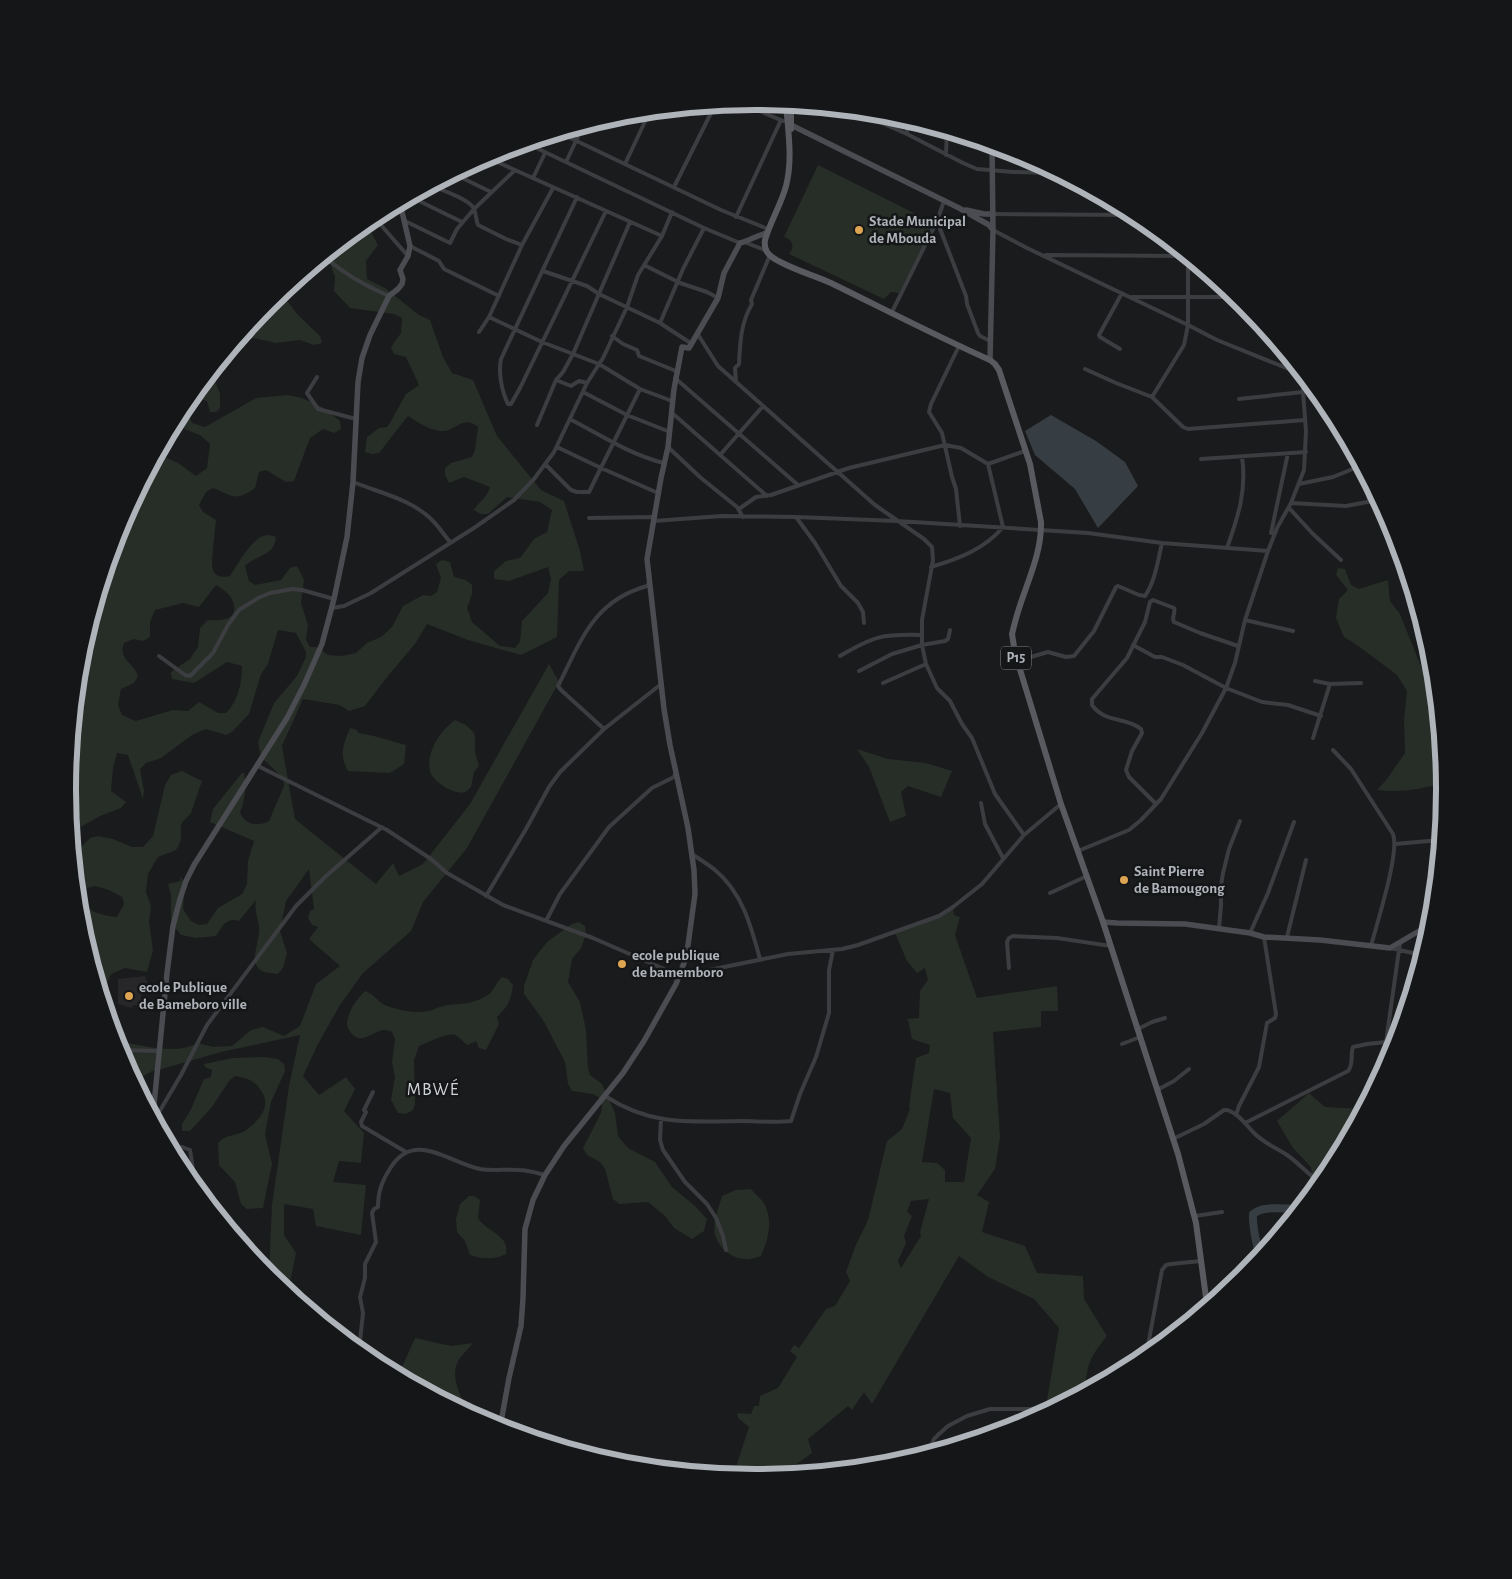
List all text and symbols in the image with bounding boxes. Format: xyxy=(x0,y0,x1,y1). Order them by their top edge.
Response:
place label: Stade Municipal de Mbouda xyxy=(869,214,966,246)
marker: Stade Municipal de Mbouda xyxy=(853,224,865,236)
road number: P15 xyxy=(1001,646,1031,670)
place label: Saint Pierre de Bamougong xyxy=(1134,864,1225,896)
marker: Saint Pierre de Bamougong xyxy=(1118,874,1130,886)
place label: ecole publique de bamemboro xyxy=(632,948,723,980)
marker: ecole publique de bamemboro xyxy=(616,958,628,970)
place label: ecole Publique de Bameboro ville xyxy=(139,980,247,1012)
marker: ecole Publique de Bameboro ville xyxy=(123,990,135,1002)
district label: MBWÉ xyxy=(407,1078,459,1099)

